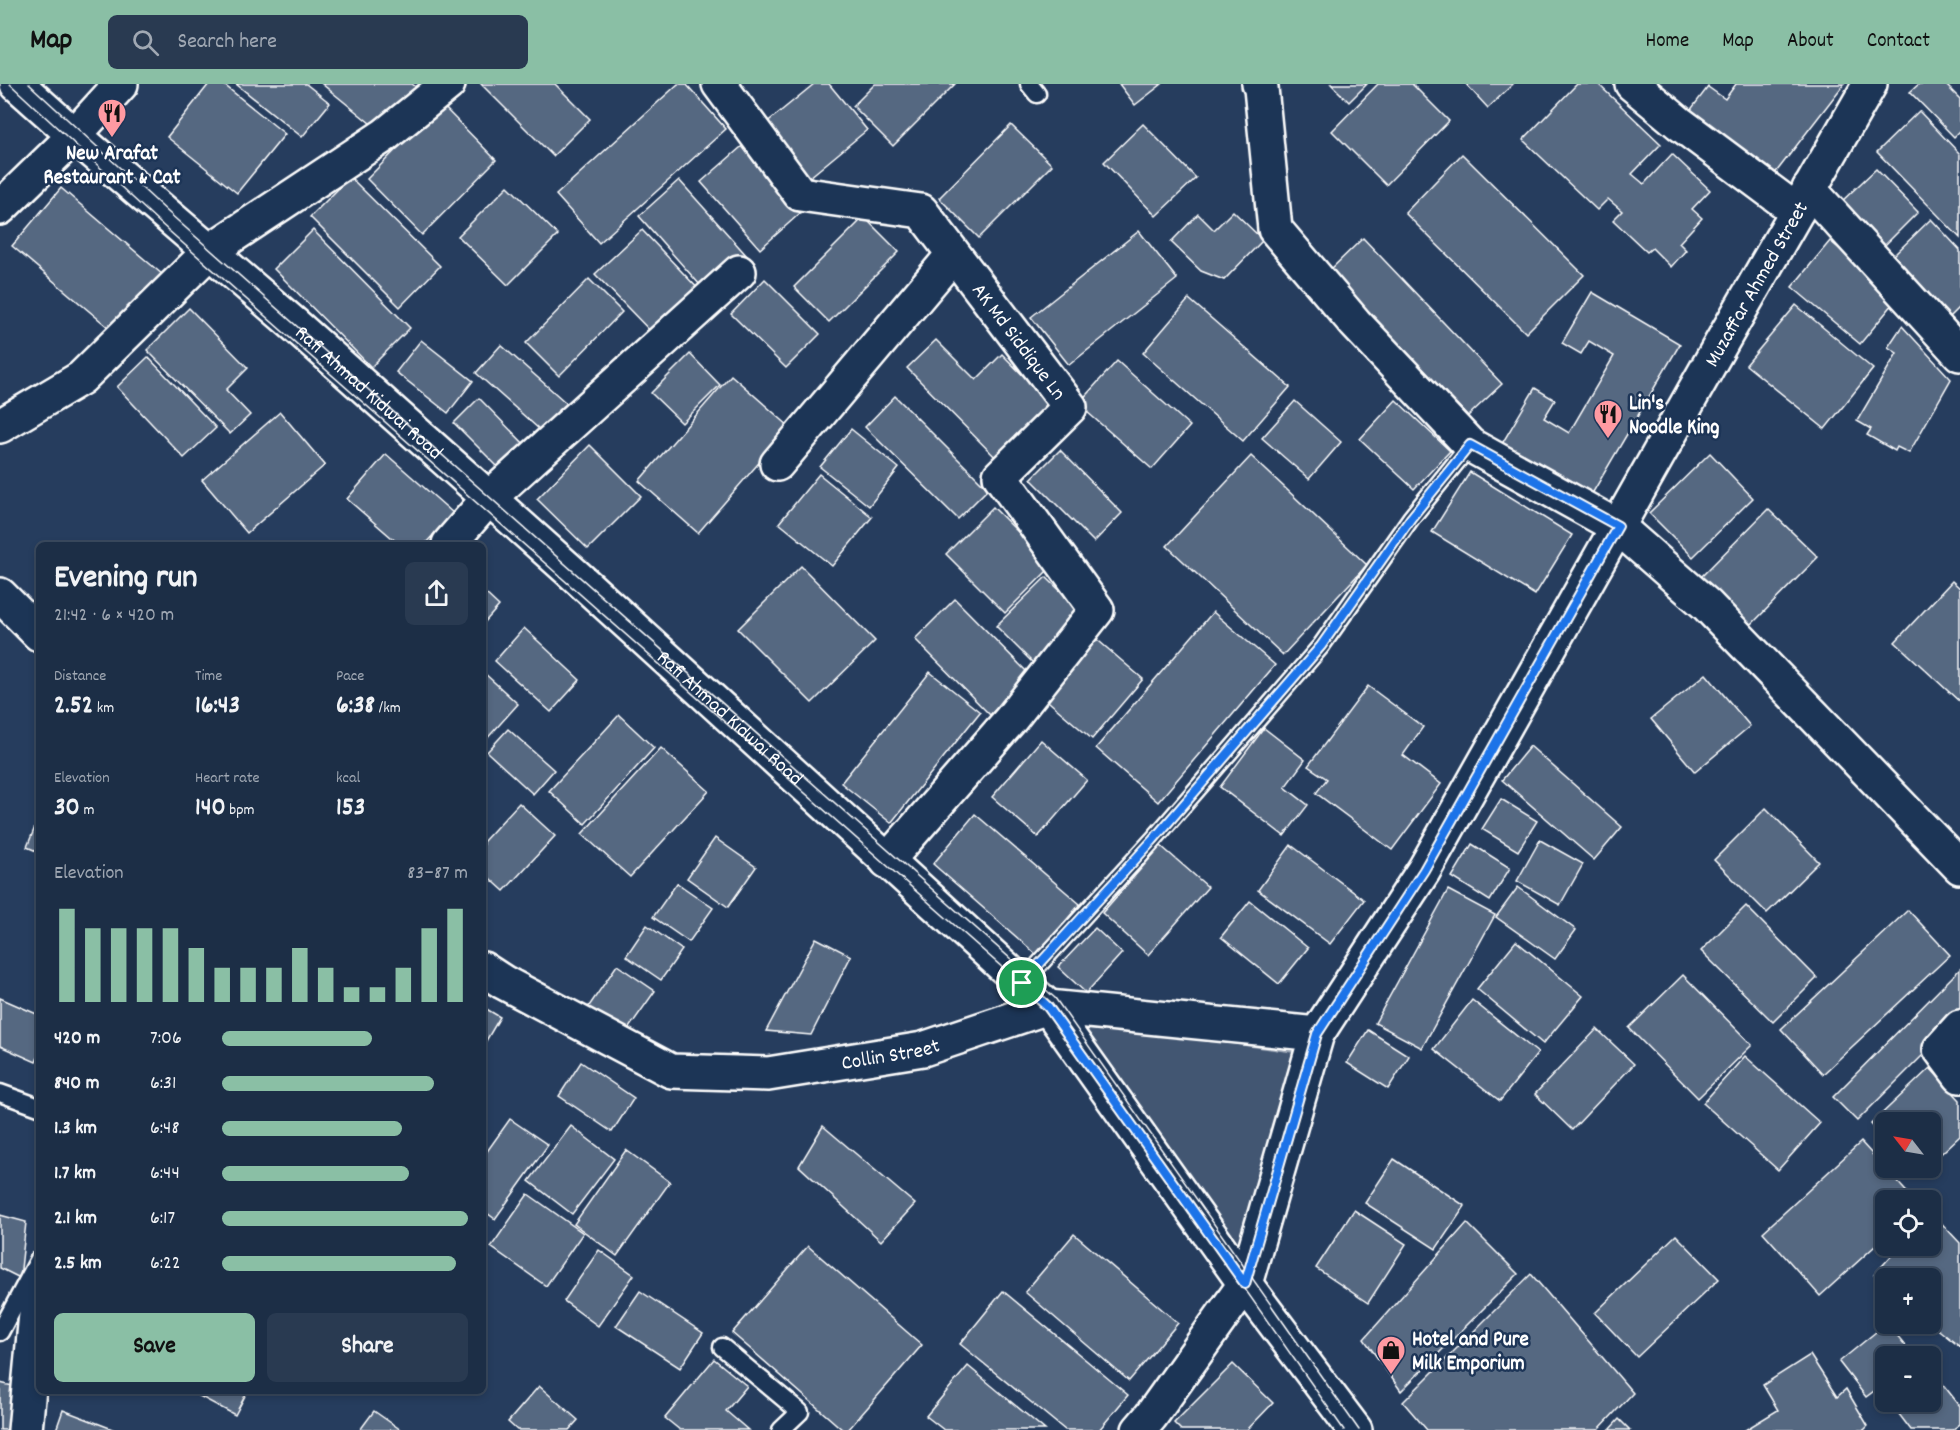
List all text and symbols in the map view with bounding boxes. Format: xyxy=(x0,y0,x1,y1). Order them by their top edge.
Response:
search box xyxy=(108,15,528,69)
text: Map xyxy=(30,22,72,62)
icon: search xyxy=(129,26,162,59)
text: Search here xyxy=(177,27,277,58)
text: Home xyxy=(1645,27,1689,57)
text: Map xyxy=(1722,27,1754,57)
text: About xyxy=(1787,27,1834,57)
text: Contact xyxy=(1867,27,1930,57)
restaurant icon: New Arafat Restaurant & Cat xyxy=(96,97,128,139)
place label: New Arafat Restaurant & Cat xyxy=(44,140,181,194)
street label: Muzaffar Ahmed Street xyxy=(1699,197,1818,373)
street label: AK Md Siddique Ln xyxy=(963,278,1072,408)
street label: Rafi Ahmad Kidwai Road xyxy=(287,320,448,468)
place label: Lin's Noodle King xyxy=(1629,390,1719,444)
restaurant icon: Lin's Noodle King xyxy=(1592,398,1624,440)
text: Evening run xyxy=(54,556,198,603)
button: share xyxy=(405,562,468,625)
text: 21:42 · 6 × 420 m xyxy=(54,602,174,630)
street label: Rafi Ahmad Kidwai Road xyxy=(648,644,809,794)
text: Distance xyxy=(54,665,106,688)
text: Time xyxy=(195,665,222,688)
text: Pace xyxy=(336,665,364,688)
text: 2.52 xyxy=(54,688,93,725)
text: 16:43 xyxy=(195,688,240,725)
text: 6:38 xyxy=(336,688,375,725)
text: km xyxy=(93,697,114,720)
text: /km xyxy=(375,697,401,720)
text: Elevation xyxy=(54,767,110,790)
text: Heart rate xyxy=(195,767,260,790)
text: kcal xyxy=(336,767,360,790)
text: 30 xyxy=(54,790,80,827)
text: 140 xyxy=(195,790,226,827)
text: 153 xyxy=(336,790,365,827)
text: m xyxy=(80,799,94,822)
text: bpm xyxy=(226,799,255,822)
text: Elevation xyxy=(54,860,124,888)
text: 83–87 m xyxy=(407,860,468,888)
pin xyxy=(996,957,1047,1008)
icon: arrive xyxy=(1005,966,1038,999)
text: 420 m xyxy=(54,1025,100,1053)
text: 7:06 xyxy=(150,1025,182,1053)
street label: Collin Street xyxy=(840,1032,945,1080)
text: 840 m xyxy=(54,1070,100,1098)
text: 6:31 xyxy=(150,1070,176,1098)
north arrow xyxy=(1875,1112,1941,1178)
map controls xyxy=(1875,1112,1941,1412)
text: 1.3 km xyxy=(54,1115,97,1143)
text: 6:48 xyxy=(150,1115,179,1143)
text: 1.7 km xyxy=(54,1160,96,1188)
text: 6:44 xyxy=(150,1160,180,1188)
button: locate xyxy=(1875,1190,1941,1256)
text: 2.1 km xyxy=(54,1205,97,1233)
text: 6:17 xyxy=(150,1205,175,1233)
text: 2.5 km xyxy=(54,1250,102,1278)
text: 6:22 xyxy=(150,1250,181,1278)
button: + xyxy=(1875,1268,1941,1334)
button: Save xyxy=(54,1313,255,1382)
button: Share xyxy=(267,1313,468,1382)
place label: Hotel and Pure Milk Emporium xyxy=(1412,1326,1529,1380)
shop icon: Hotel and Pure Milk Emporium xyxy=(1375,1334,1407,1376)
button: − xyxy=(1875,1346,1941,1412)

